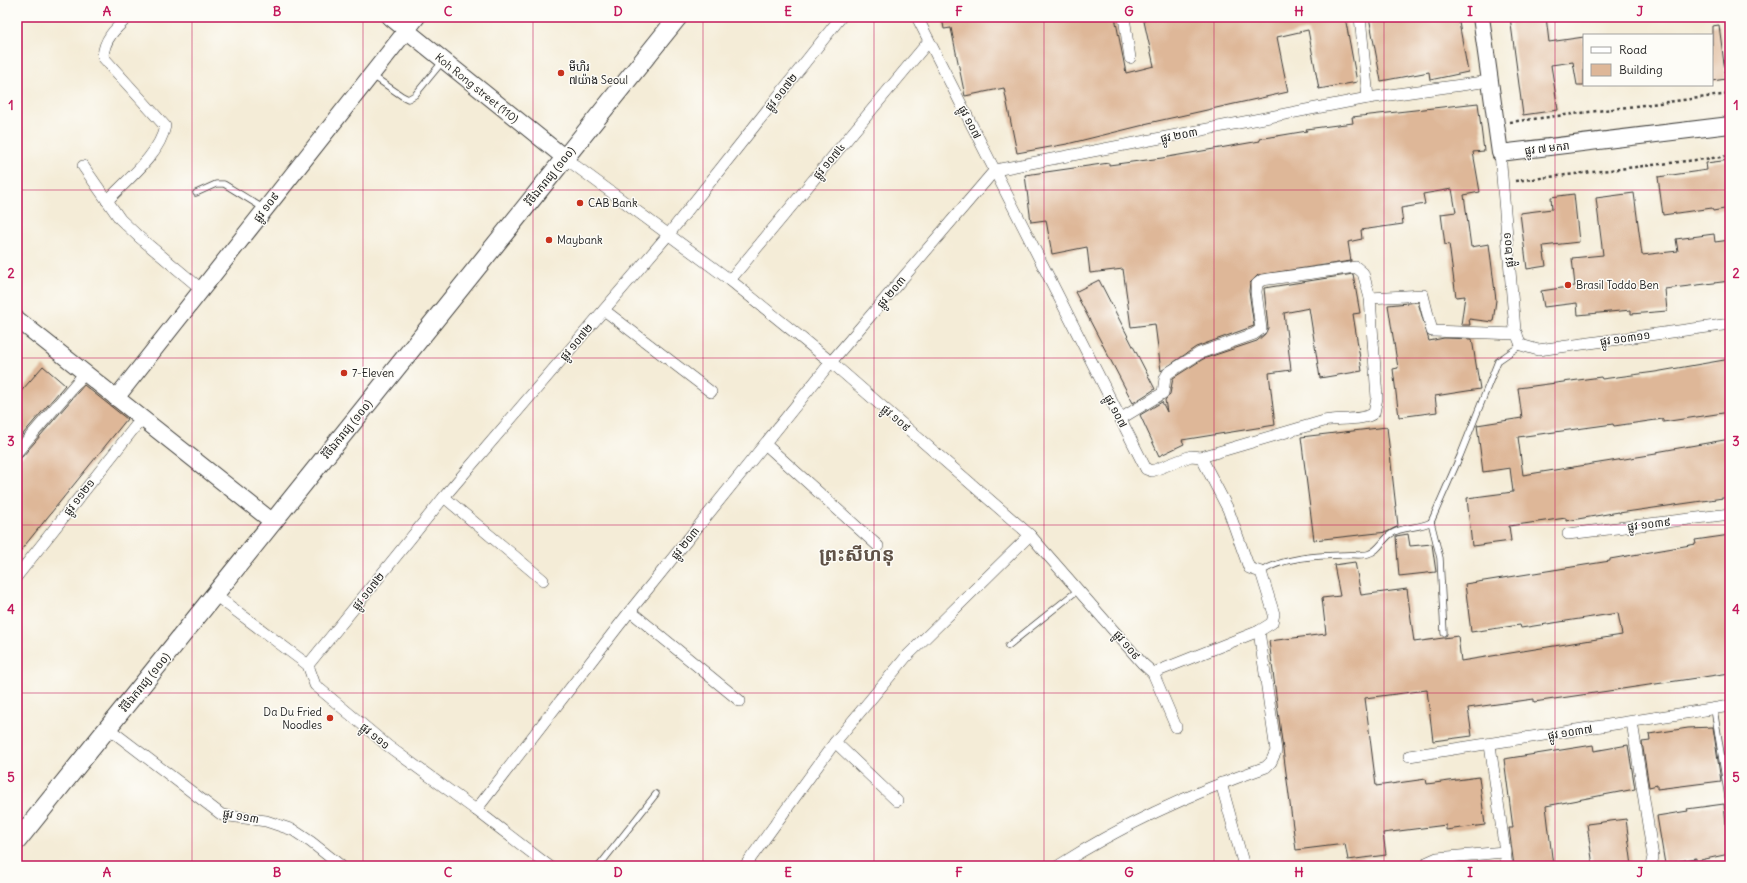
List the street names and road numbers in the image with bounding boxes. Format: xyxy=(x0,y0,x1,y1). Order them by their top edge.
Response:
street label: Koh Rong street (110) xyxy=(432,50,522,126)
street label: ផ្លូវ ១០៧២ xyxy=(762,70,803,116)
street label: ផ្លូវ ១០៧ xyxy=(953,103,984,143)
street label: ផ្លូវ ២០៣ xyxy=(1159,125,1200,149)
street label: ផ្លូវ ៧ មករា xyxy=(1524,138,1571,161)
street label: ផ្លូវ ១០៧៤ xyxy=(810,140,851,184)
street label: វិថីឯករាជ្យ (១០០) xyxy=(521,143,578,209)
street label: ផ្លូវ ១០៩ xyxy=(250,189,285,227)
street label: ផ្លូវ ២០១ xyxy=(1499,231,1520,268)
street label: ផ្លូវ ២០៣ xyxy=(873,273,911,313)
street label: ផ្លូវ ១០៧២ xyxy=(556,321,598,365)
street label: ផ្លូវ ១០៣១១ xyxy=(1599,328,1651,352)
street label: ផ្លូវ ១០៧ xyxy=(1099,392,1130,432)
street label: វិថីឯករាជ្យ (១០០) xyxy=(318,396,375,462)
street label: ផ្លូវ ១០៩ xyxy=(876,402,913,437)
street label: ផ្លូវ ១១២១ xyxy=(60,476,100,520)
street label: ផ្លូវ ១០៣៩ xyxy=(1626,514,1672,537)
street label: ផ្លូវ ២០៣ xyxy=(668,524,705,564)
street label: ផ្លូវ ១០៧២ xyxy=(349,569,390,615)
street label: ផ្លូវ ១០៩ xyxy=(1108,627,1143,665)
street label: វិថីឯករាជ្យ (១០០) xyxy=(116,649,173,715)
street label: ផ្លូវ ១១១ xyxy=(355,720,393,755)
street label: ផ្លូវ ១០៣៧ xyxy=(1547,722,1594,746)
street label: ផ្លូវ ១១៣ xyxy=(221,806,260,830)

